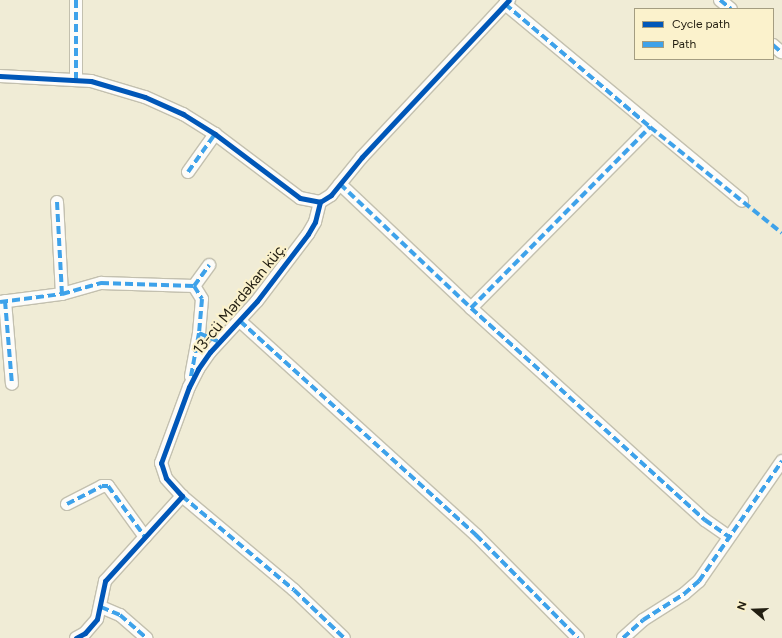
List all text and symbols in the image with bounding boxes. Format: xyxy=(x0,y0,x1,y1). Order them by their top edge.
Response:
legend xyxy=(634,8,774,60)
text: Cycle path xyxy=(672,17,730,31)
text: Path xyxy=(672,37,696,51)
street label: 13-cü Mərdəkan küç. xyxy=(190,240,290,358)
north arrow xyxy=(734,590,774,630)
text: N xyxy=(735,600,750,612)

